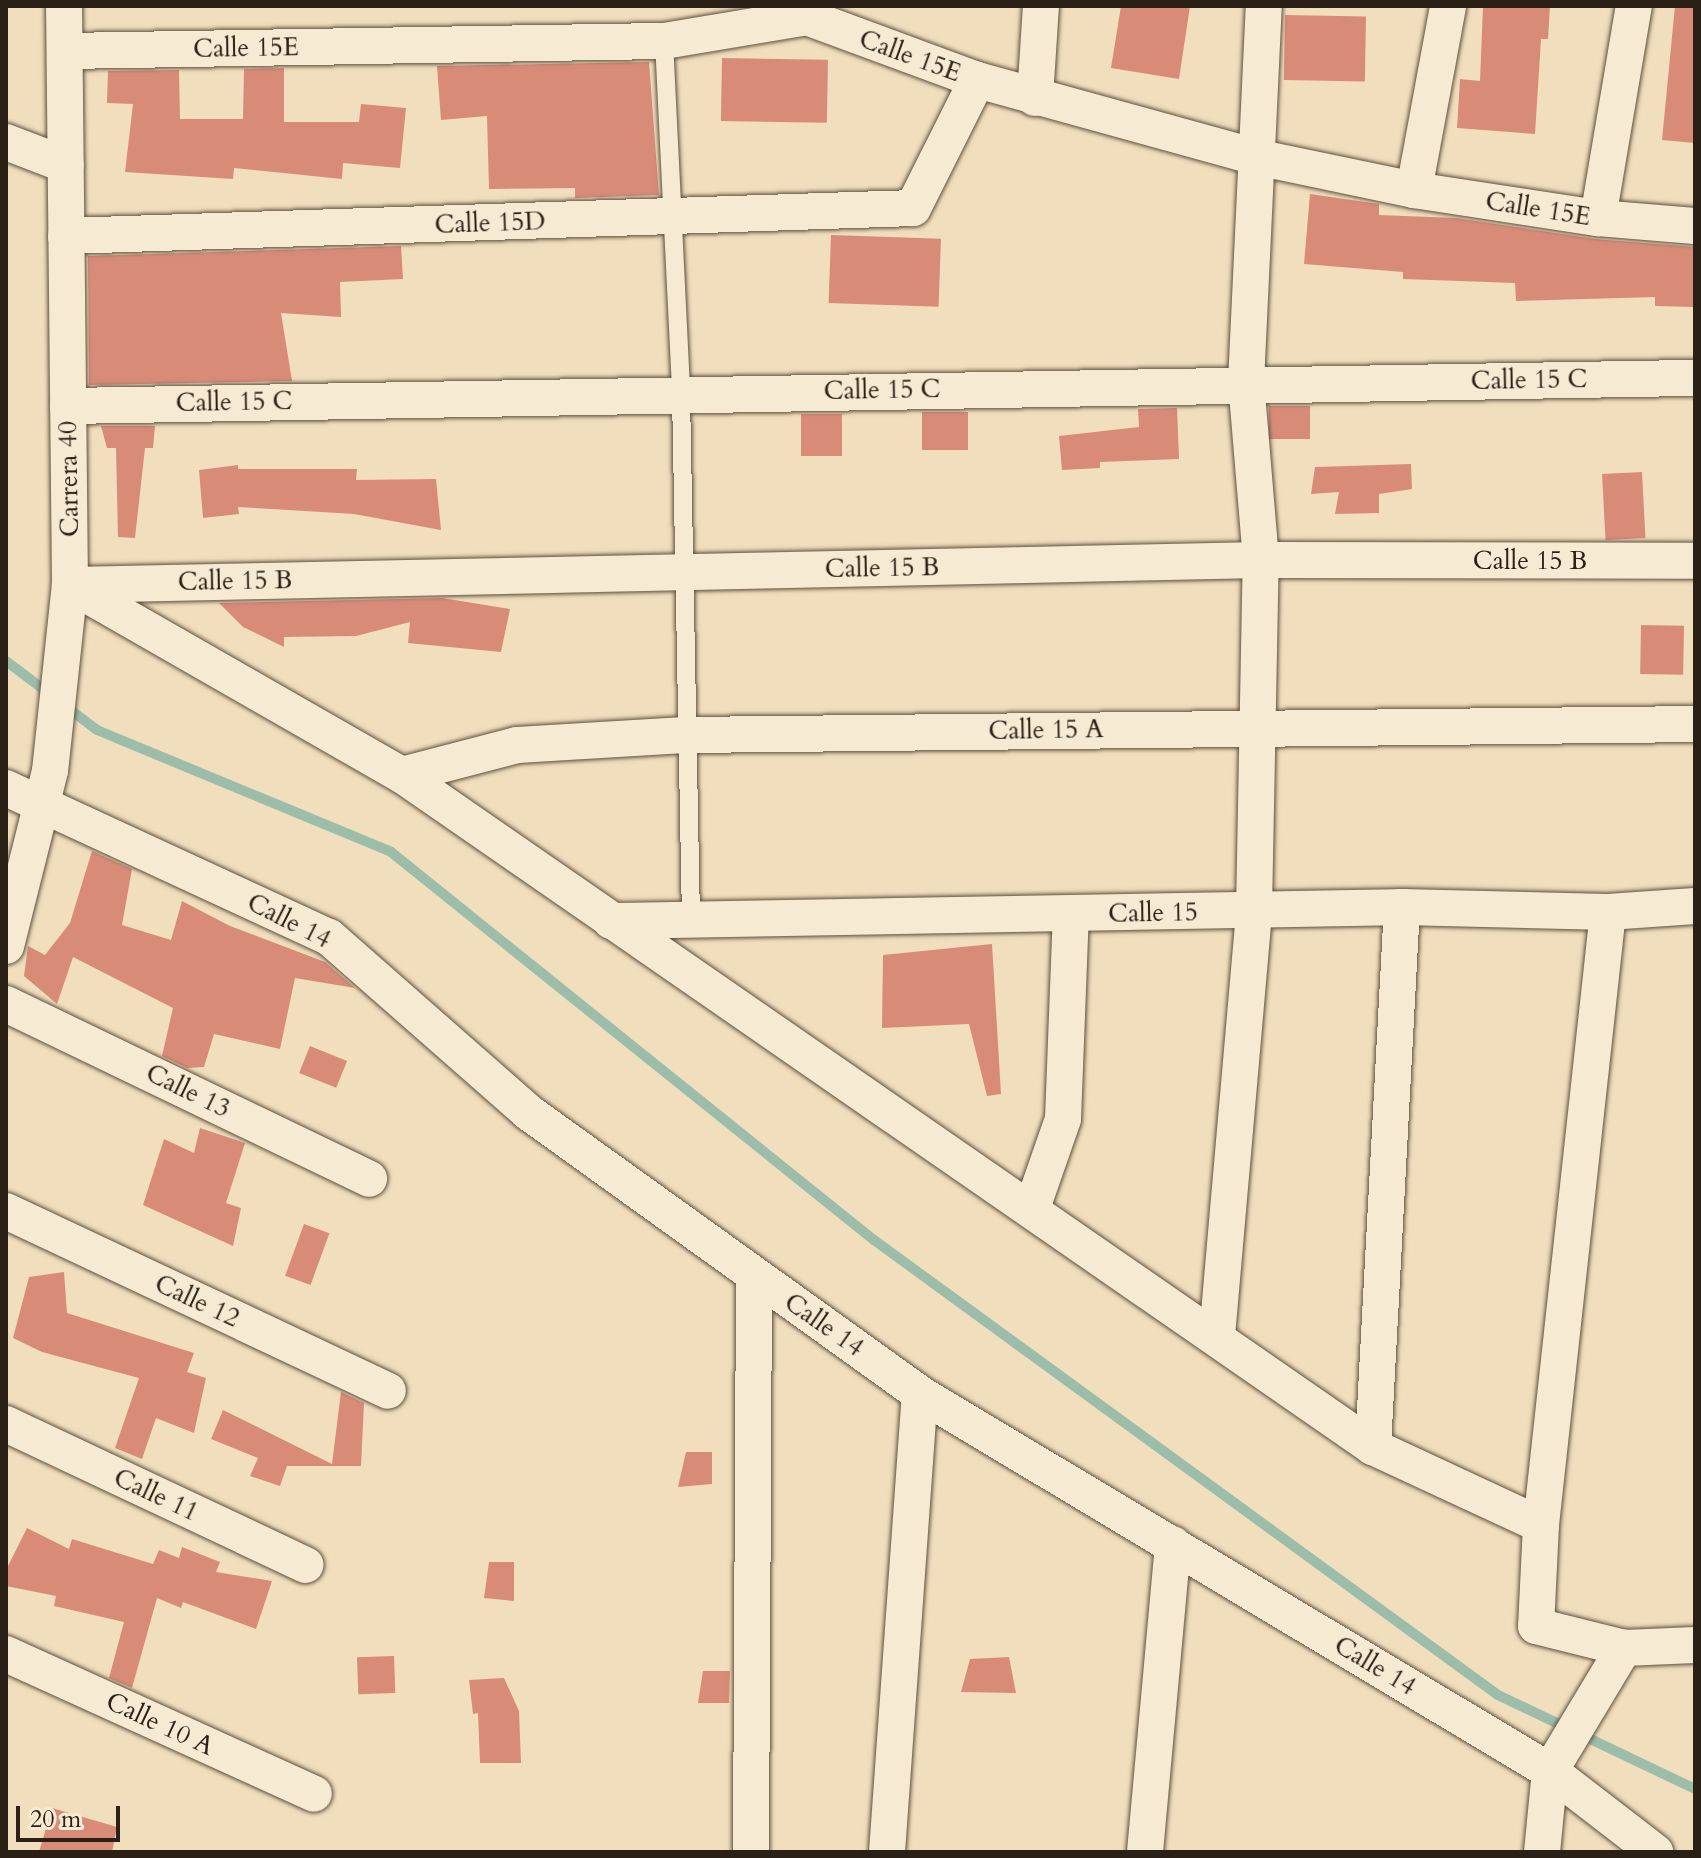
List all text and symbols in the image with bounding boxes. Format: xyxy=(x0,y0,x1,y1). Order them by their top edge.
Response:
street label: Calle 15E xyxy=(855,23,965,89)
street label: Calle 15E xyxy=(193,31,299,65)
street label: Calle 15E xyxy=(1483,185,1593,233)
street label: Calle 15D xyxy=(434,205,546,241)
street label: Calle 15 C xyxy=(1470,363,1588,397)
street label: Calle 15 C xyxy=(823,373,941,407)
street label: Calle 15 C xyxy=(175,385,293,419)
street label: Carrera 40 xyxy=(52,421,86,537)
street label: Calle 15 B xyxy=(1473,545,1587,577)
street label: Calle 15 B xyxy=(825,551,939,585)
street label: Calle 15 B xyxy=(178,564,292,598)
street label: Calle 15 A xyxy=(988,713,1104,747)
street label: Calle 14 xyxy=(242,887,336,955)
street label: Calle 15 xyxy=(1108,897,1198,929)
street label: Calle 13 xyxy=(141,1057,235,1125)
street label: Calle 12 xyxy=(150,1268,244,1334)
street label: Calle 14 xyxy=(778,1286,870,1364)
street label: Calle 11 xyxy=(109,1462,203,1528)
street label: Calle 14 xyxy=(1328,1630,1422,1702)
street label: Calle 10 A xyxy=(101,1686,219,1762)
scale bar xyxy=(20,1790,124,1840)
text: 20 m xyxy=(30,1803,81,1836)

